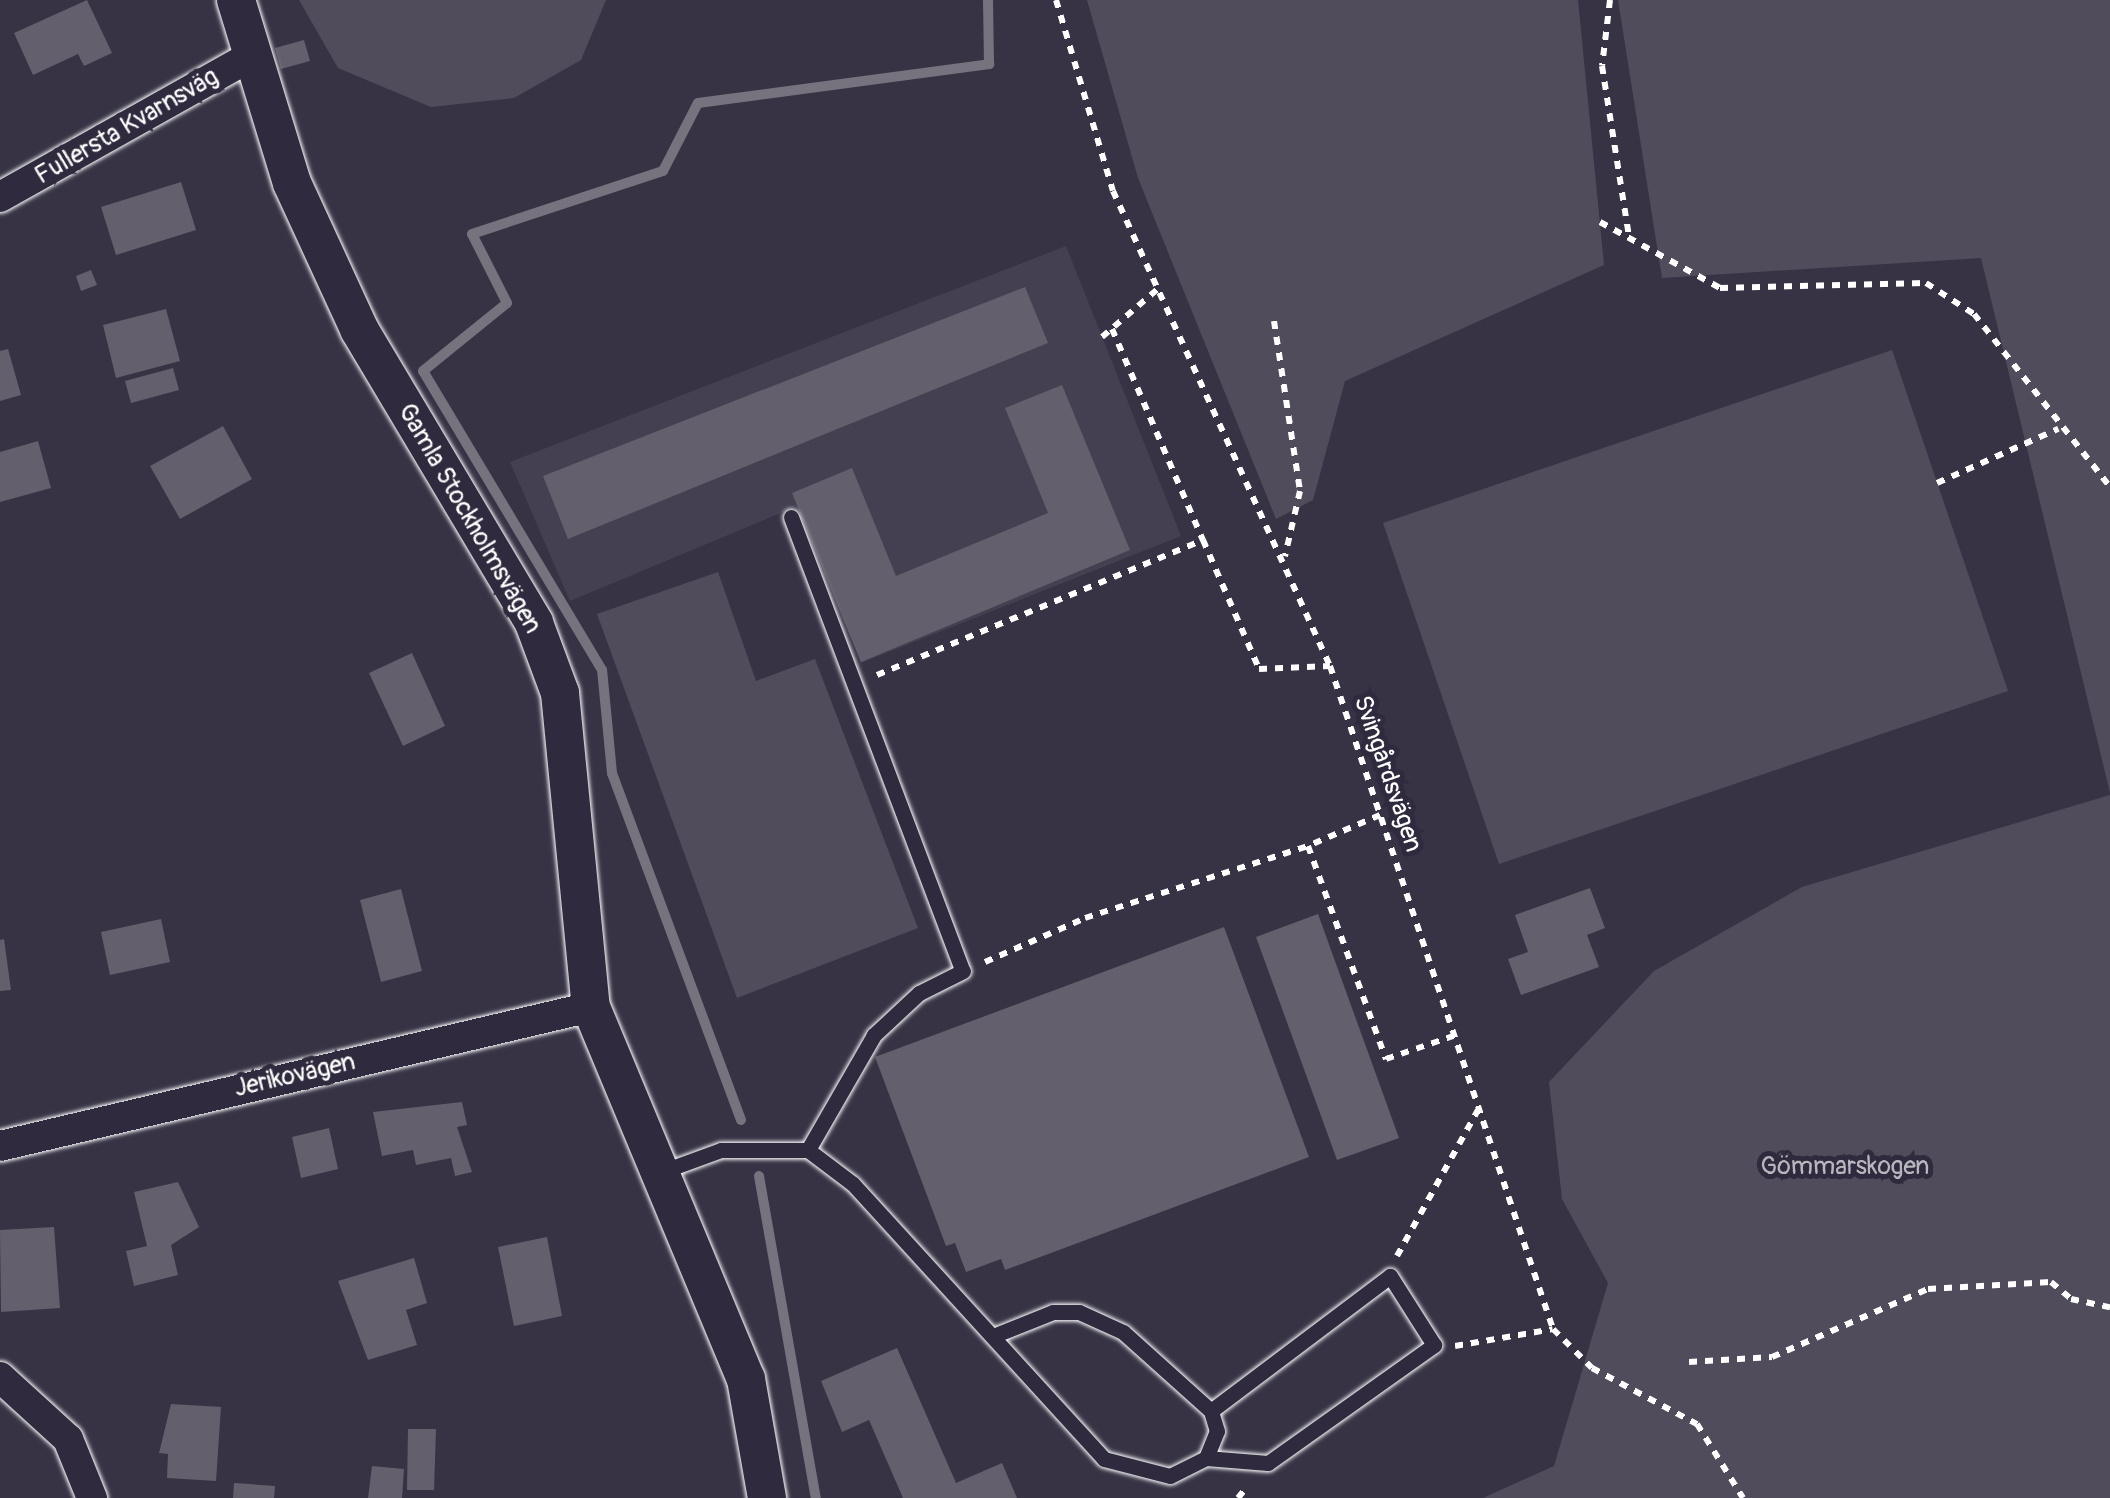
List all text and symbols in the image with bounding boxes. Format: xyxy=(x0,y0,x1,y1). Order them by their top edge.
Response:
street label: Fullersta Kvarnsväg xyxy=(30,62,224,192)
street label: Gamla Stockholmsvägen xyxy=(391,399,547,639)
street label: Svingårdsvägen xyxy=(1346,692,1428,856)
street label: Jerikovägen xyxy=(232,1048,358,1104)
park label: Gömmarskogen xyxy=(1761,1152,1929,1182)

